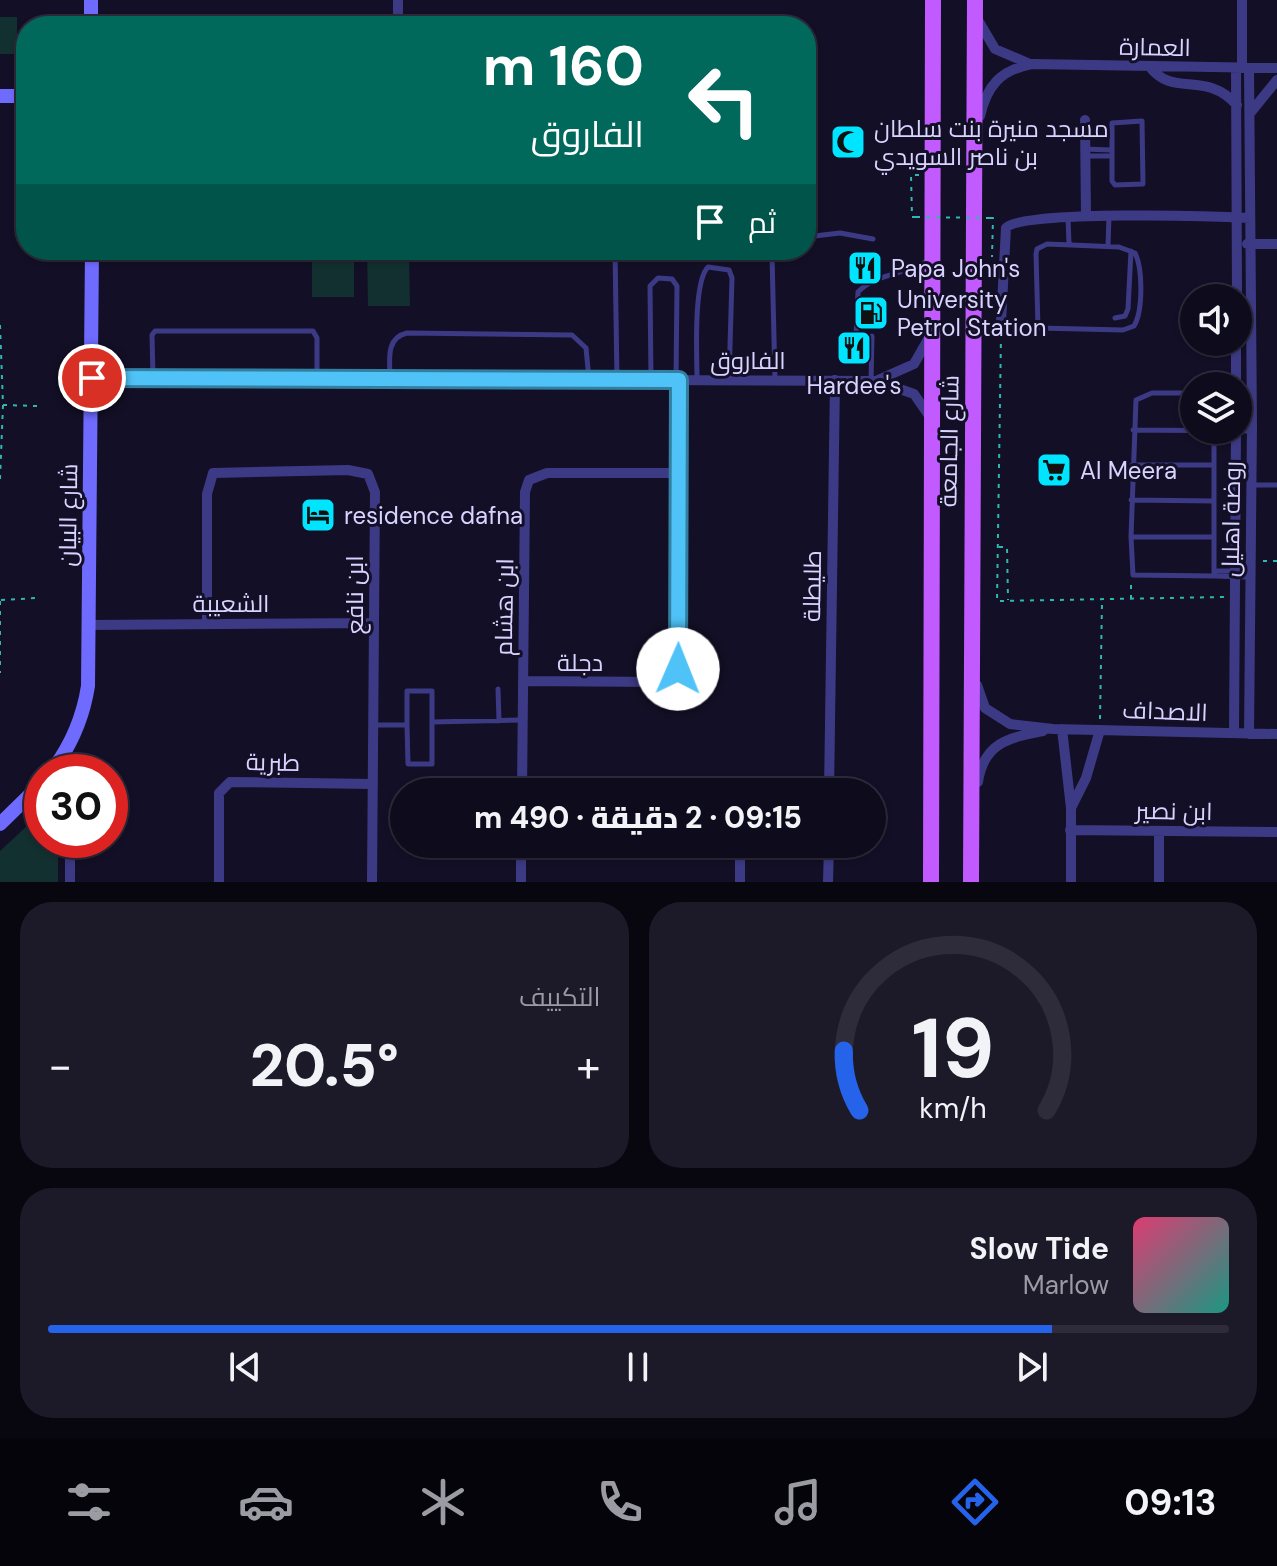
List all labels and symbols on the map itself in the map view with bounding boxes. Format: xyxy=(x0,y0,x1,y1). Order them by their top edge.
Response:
street label: العمارة xyxy=(1119,31,1191,63)
place label: مسجد منيرة بنت سلطان بن ناصر السويدي xyxy=(874,113,1109,175)
mosque icon: مسجد منيرة بنت سلطان بن ناصر السويدي xyxy=(829,123,867,161)
restaurant icon: Papa John's xyxy=(846,249,884,287)
place label: Papa John's xyxy=(891,253,1020,284)
place label: University Petrol Station xyxy=(897,284,1046,343)
fuel station icon: University Petrol Station xyxy=(852,294,890,332)
restaurant icon: Hardee's xyxy=(835,329,873,367)
pin xyxy=(58,344,126,412)
street label: الفاروق xyxy=(710,345,786,376)
place label: Hardee's xyxy=(807,370,901,401)
street label: شارع الجامعة xyxy=(932,375,967,507)
supermarket icon: Al Meera xyxy=(1035,451,1073,489)
place label: Al Meera xyxy=(1080,455,1177,486)
street label: روضة اهليل xyxy=(1214,461,1248,577)
street label: شارع البيان xyxy=(52,463,85,567)
hotel icon: residence dafna xyxy=(299,496,337,534)
place label: residence dafna xyxy=(344,500,523,531)
street label: طليطلة xyxy=(796,550,828,622)
street label: ابن نافع xyxy=(339,555,371,635)
street label: ابن هشام xyxy=(488,558,521,656)
street label: الشعيبة xyxy=(193,588,269,619)
position arrow xyxy=(636,627,720,711)
street label: دجلة xyxy=(557,647,603,678)
street label: الاصداف xyxy=(1122,694,1208,728)
street label: طبرية xyxy=(246,746,300,778)
speed limit sign: 30 xyxy=(24,754,128,858)
street label: ابن نصير xyxy=(1133,795,1213,827)

